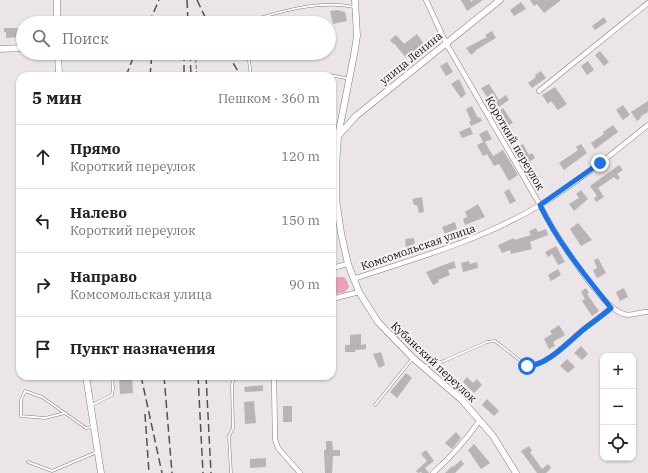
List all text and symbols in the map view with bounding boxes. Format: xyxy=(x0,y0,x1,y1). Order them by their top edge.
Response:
search box xyxy=(16,16,336,60)
icon: search xyxy=(30,27,52,49)
text: Поиск xyxy=(62,29,109,48)
street label: улица Ленина xyxy=(377,29,445,87)
text: 5 мин xyxy=(32,87,82,109)
text: Пешком · 360 m xyxy=(218,90,320,107)
street label: Короткий переулок xyxy=(482,94,548,193)
text: Прямо xyxy=(70,139,121,158)
icon: ahead xyxy=(32,146,54,168)
text: 120 m xyxy=(281,148,320,165)
route end xyxy=(591,154,609,172)
text: Короткий переулок xyxy=(70,158,196,175)
text: Налево xyxy=(70,203,127,222)
icon: left xyxy=(32,210,54,232)
text: 150 m xyxy=(281,212,320,229)
street label: Комсомольская улица xyxy=(359,221,477,273)
text: Короткий переулок xyxy=(70,222,196,239)
text: Направо xyxy=(70,267,137,286)
icon: right xyxy=(32,274,54,296)
text: 90 m xyxy=(289,276,320,293)
text: Комсомольская улица xyxy=(70,286,212,303)
street label: Кубанский переулок xyxy=(388,319,480,406)
icon: arrive xyxy=(32,338,54,360)
text: Пункт назначения xyxy=(70,339,216,358)
map controls xyxy=(600,353,636,461)
button: + xyxy=(600,353,636,389)
route start xyxy=(518,357,536,375)
button: − xyxy=(600,389,636,425)
button: locate xyxy=(600,425,636,461)

